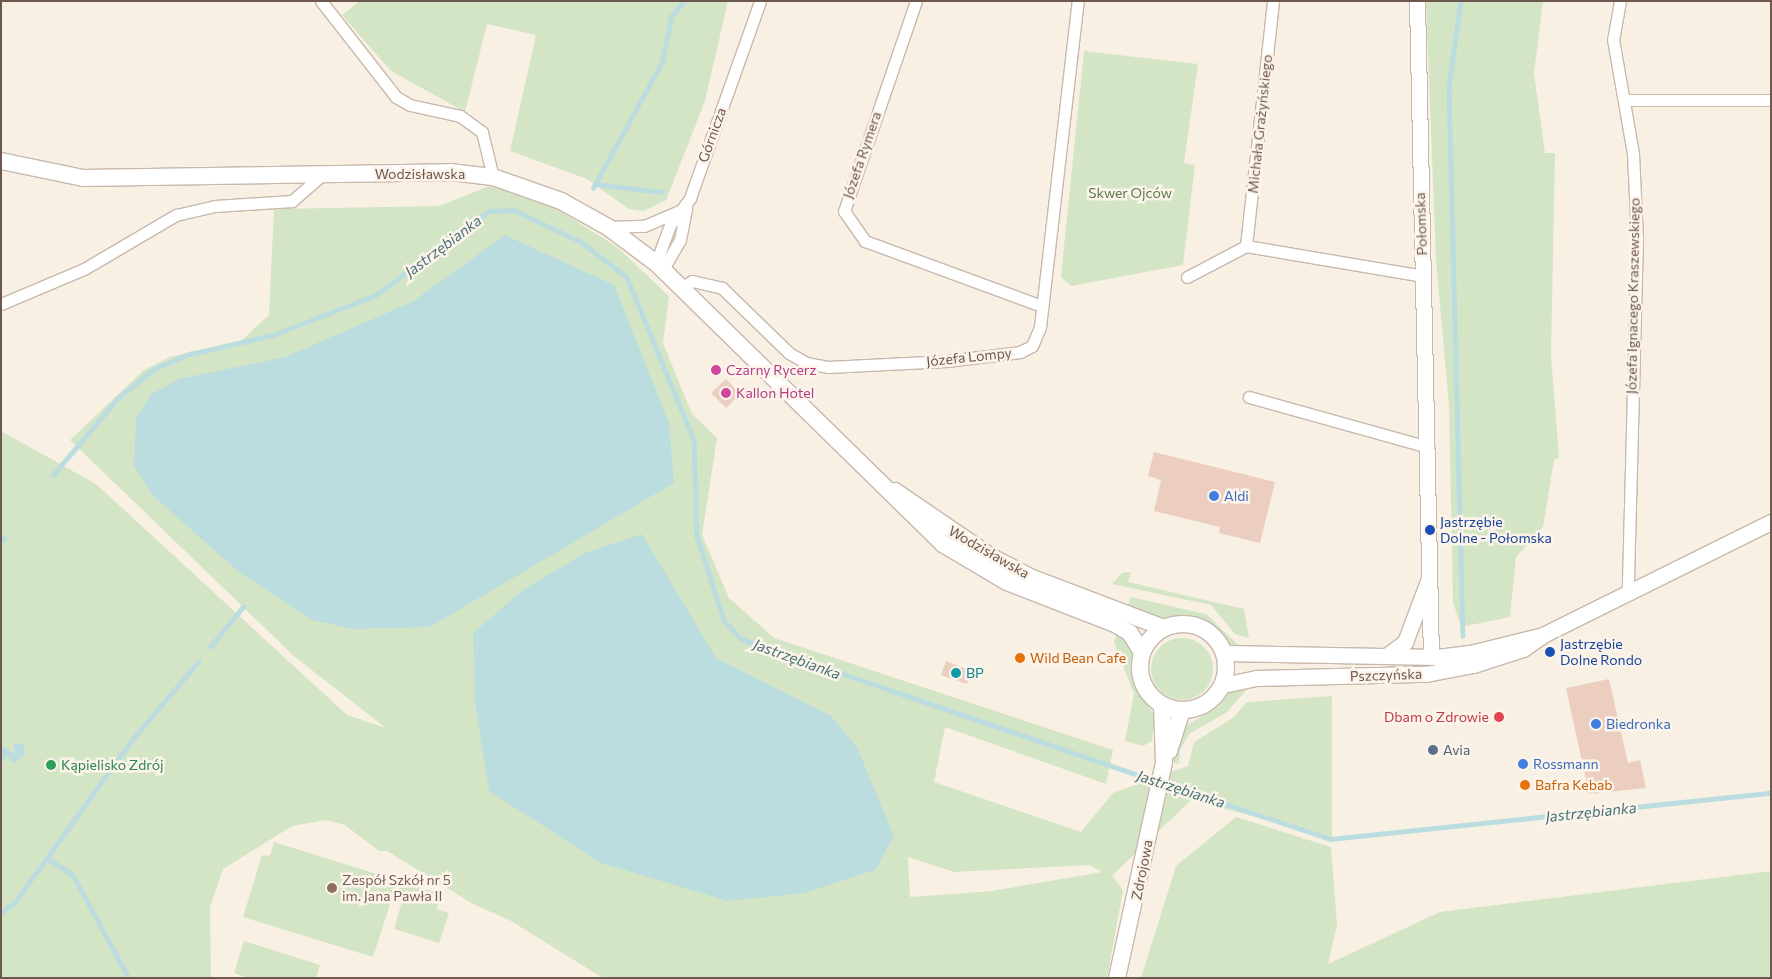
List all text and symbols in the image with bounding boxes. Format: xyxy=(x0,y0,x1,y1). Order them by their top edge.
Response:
street label: Michała Grażyńskiego xyxy=(1244,54,1276,194)
street label: Górnicza xyxy=(694,105,730,165)
street label: Józefa Rymera xyxy=(839,109,885,201)
street label: Wodzisławska xyxy=(375,166,465,182)
park label: Skwer Ojców xyxy=(1088,185,1172,201)
street label: Połomska xyxy=(1412,192,1430,256)
street label: Józefa Ignacego Kraszewskiego xyxy=(1623,198,1643,394)
water label: Jastrzębianka xyxy=(401,211,485,281)
street label: Józefa Lompy xyxy=(925,344,1013,370)
place label: Czarny Rycerz xyxy=(726,362,816,378)
marker: Czarny Rycerz xyxy=(710,364,722,376)
place label: Kallon Hotel xyxy=(736,385,814,401)
marker: Kallon Hotel xyxy=(720,387,732,399)
place label: Aldi xyxy=(1224,488,1249,504)
marker: Aldi xyxy=(1208,490,1220,502)
place label: Jastrzębie Dolne - Połomska xyxy=(1440,514,1552,546)
street label: Wodzisławska xyxy=(946,522,1032,582)
marker: Jastrzębie Dolne - Połomska xyxy=(1424,524,1436,536)
water label: Jastrzębianka xyxy=(751,635,843,683)
place label: Jastrzębie Dolne Rondo xyxy=(1560,636,1642,669)
marker: Jastrzębie Dolne Rondo xyxy=(1544,646,1556,658)
place label: Wild Bean Cafe xyxy=(1030,650,1126,666)
marker: Wild Bean Cafe xyxy=(1014,652,1026,664)
place label: BP xyxy=(966,665,984,681)
street label: Pszczyńska xyxy=(1350,665,1422,685)
marker: BP xyxy=(950,667,962,679)
place label: Dbam o Zdrowie xyxy=(1384,709,1489,725)
marker: Dbam o Zdrowie xyxy=(1493,711,1505,723)
place label: Biedronka xyxy=(1606,716,1671,732)
marker: Biedronka xyxy=(1590,718,1602,730)
place label: Avia xyxy=(1443,742,1470,758)
marker: Avia xyxy=(1427,744,1439,756)
place label: Rossmann xyxy=(1533,756,1598,772)
place label: Kąpielisko Zdrój xyxy=(61,757,164,773)
marker: Rossmann xyxy=(1517,758,1529,770)
marker: Kąpielisko Zdrój xyxy=(45,759,57,771)
water label: Jastrzębianka xyxy=(1135,766,1227,812)
place label: Bafra Kebab xyxy=(1535,777,1613,793)
marker: Bafra Kebab xyxy=(1519,779,1531,791)
water label: Jastrzębianka xyxy=(1545,798,1637,826)
street label: Zdrojowa xyxy=(1128,838,1156,902)
place label: Zespół Szkół nr 5 im. Jana Pawła II xyxy=(342,872,451,904)
marker: Zespół Szkół nr 5 im. Jana Pawła II xyxy=(326,882,338,894)

